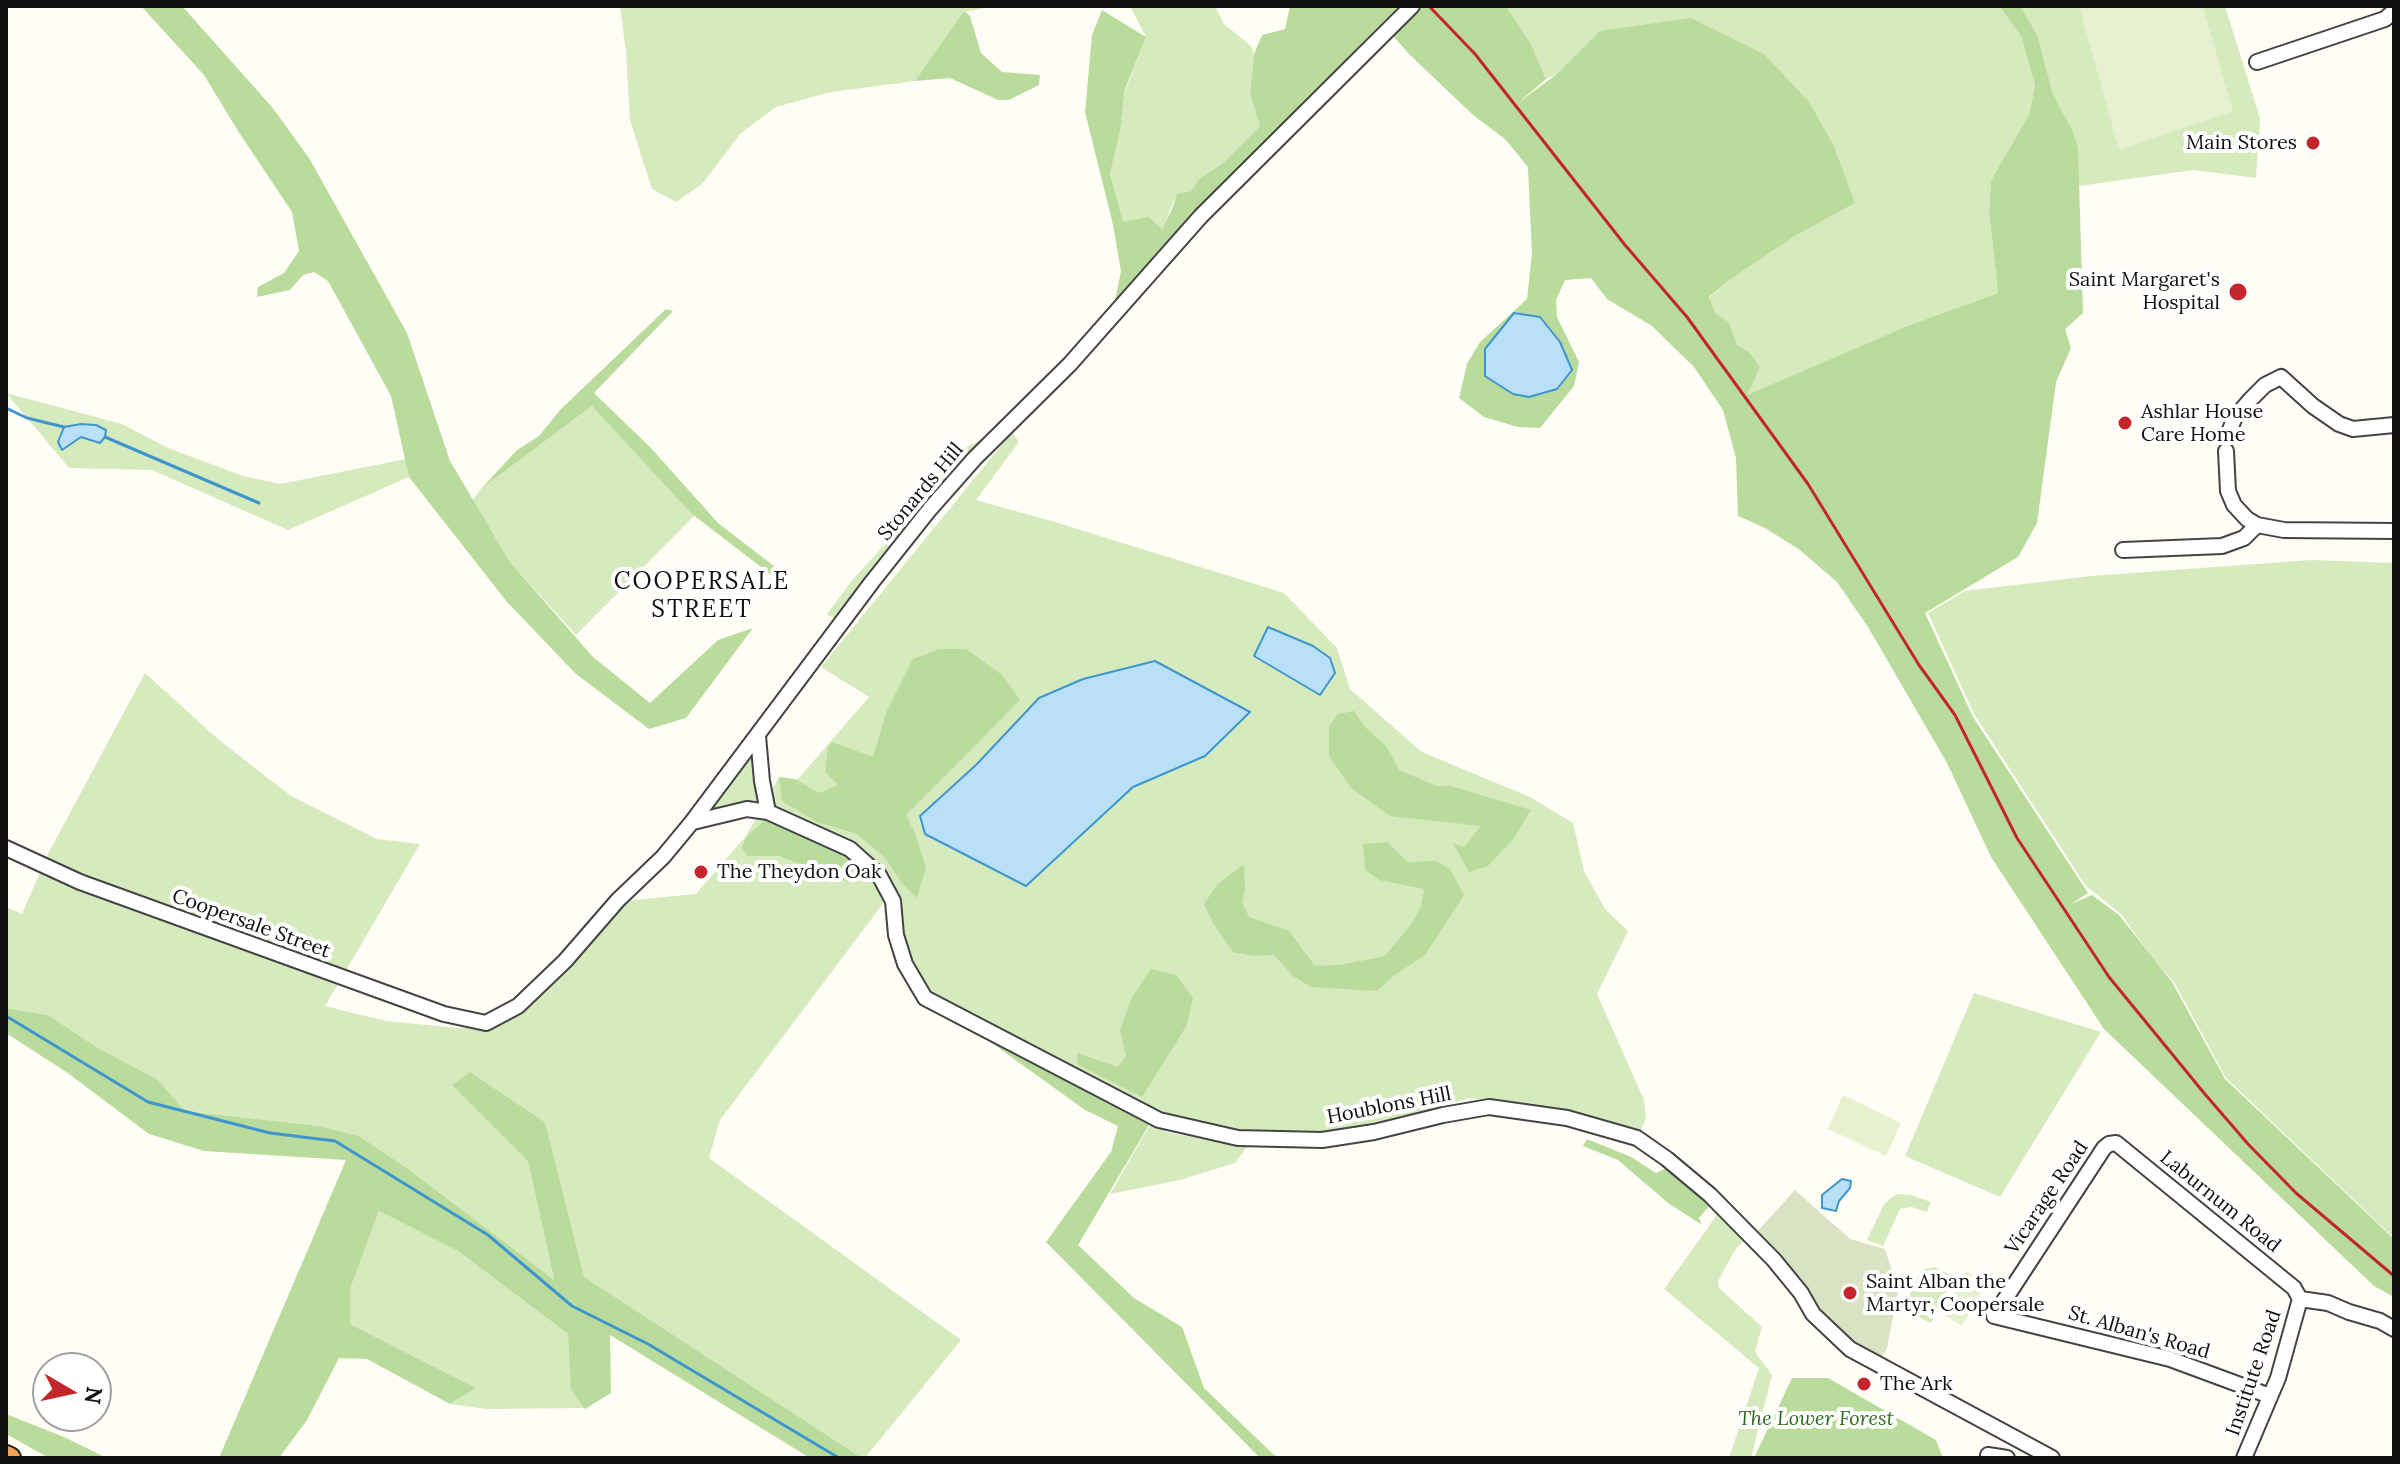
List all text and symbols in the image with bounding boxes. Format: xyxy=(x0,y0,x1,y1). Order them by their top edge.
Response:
place label: Main Stores xyxy=(2186,131,2297,155)
marker: Main Stores xyxy=(2304,134,2322,152)
place label: Saint Margaret's Hospital xyxy=(2069,268,2220,315)
marker: Saint Margaret's Hospital xyxy=(2227,281,2249,303)
place label: Ashlar House Care Home xyxy=(2141,400,2263,447)
marker: Ashlar House Care Home xyxy=(2116,414,2134,432)
street label: Stonards Hill xyxy=(873,438,969,546)
district label: COOPERSALE STREET xyxy=(614,568,790,624)
place label: The Theydon Oak xyxy=(717,860,882,884)
marker: The Theydon Oak xyxy=(692,863,710,881)
street label: Coopersale Street xyxy=(169,884,333,964)
street label: Houblons Hill xyxy=(1325,1082,1453,1130)
street label: Vicarage Road xyxy=(2000,1137,2094,1259)
street label: Laburnum Road xyxy=(2155,1146,2285,1258)
place label: Saint Alban the Martyr, Coopersale xyxy=(1866,1270,2045,1317)
marker: Saint Alban the Martyr, Coopersale xyxy=(1841,1284,1859,1302)
street label: St. Alban's Road xyxy=(2065,1301,2213,1365)
street label: Institute Road xyxy=(2221,1307,2287,1439)
north arrow xyxy=(32,1352,112,1432)
place label: The Ark xyxy=(1880,1372,1953,1396)
marker: The Ark xyxy=(1855,1375,1873,1393)
text: N xyxy=(79,1385,109,1406)
park label: The Lower Forest xyxy=(1738,1407,1894,1431)

